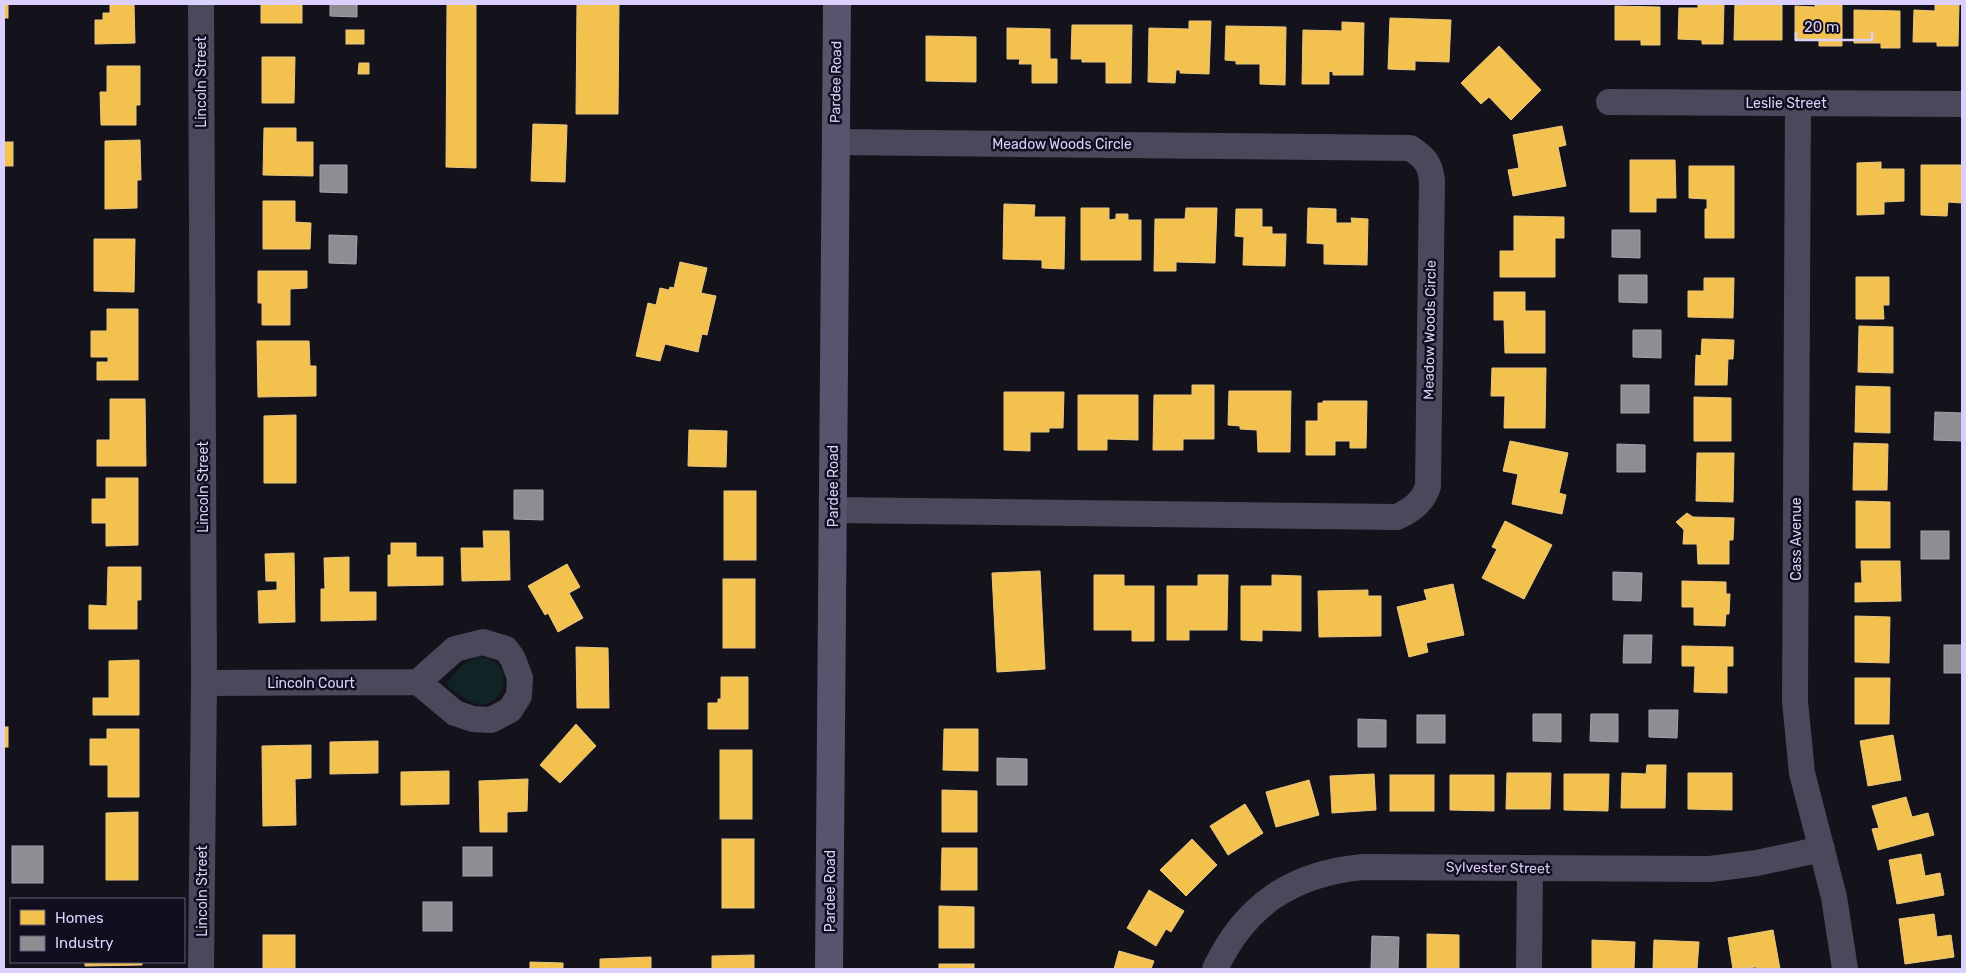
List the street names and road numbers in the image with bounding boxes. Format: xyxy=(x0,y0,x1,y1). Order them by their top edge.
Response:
street label: Lincoln Street xyxy=(193,36,210,128)
street label: Pardee Road xyxy=(827,41,845,123)
street label: Leslie Street xyxy=(1745,95,1827,112)
street label: Meadow Woods Circle xyxy=(992,136,1132,153)
street label: Meadow Woods Circle xyxy=(1420,260,1440,400)
street label: Lincoln Street xyxy=(195,441,212,533)
street label: Pardee Road xyxy=(825,445,842,527)
street label: Cass Avenue xyxy=(1788,497,1805,581)
street label: Lincoln Court xyxy=(267,675,355,692)
street label: Lincoln Street xyxy=(194,845,211,937)
street label: Pardee Road xyxy=(822,850,839,932)
street label: Sylvester Street xyxy=(1446,859,1551,877)

